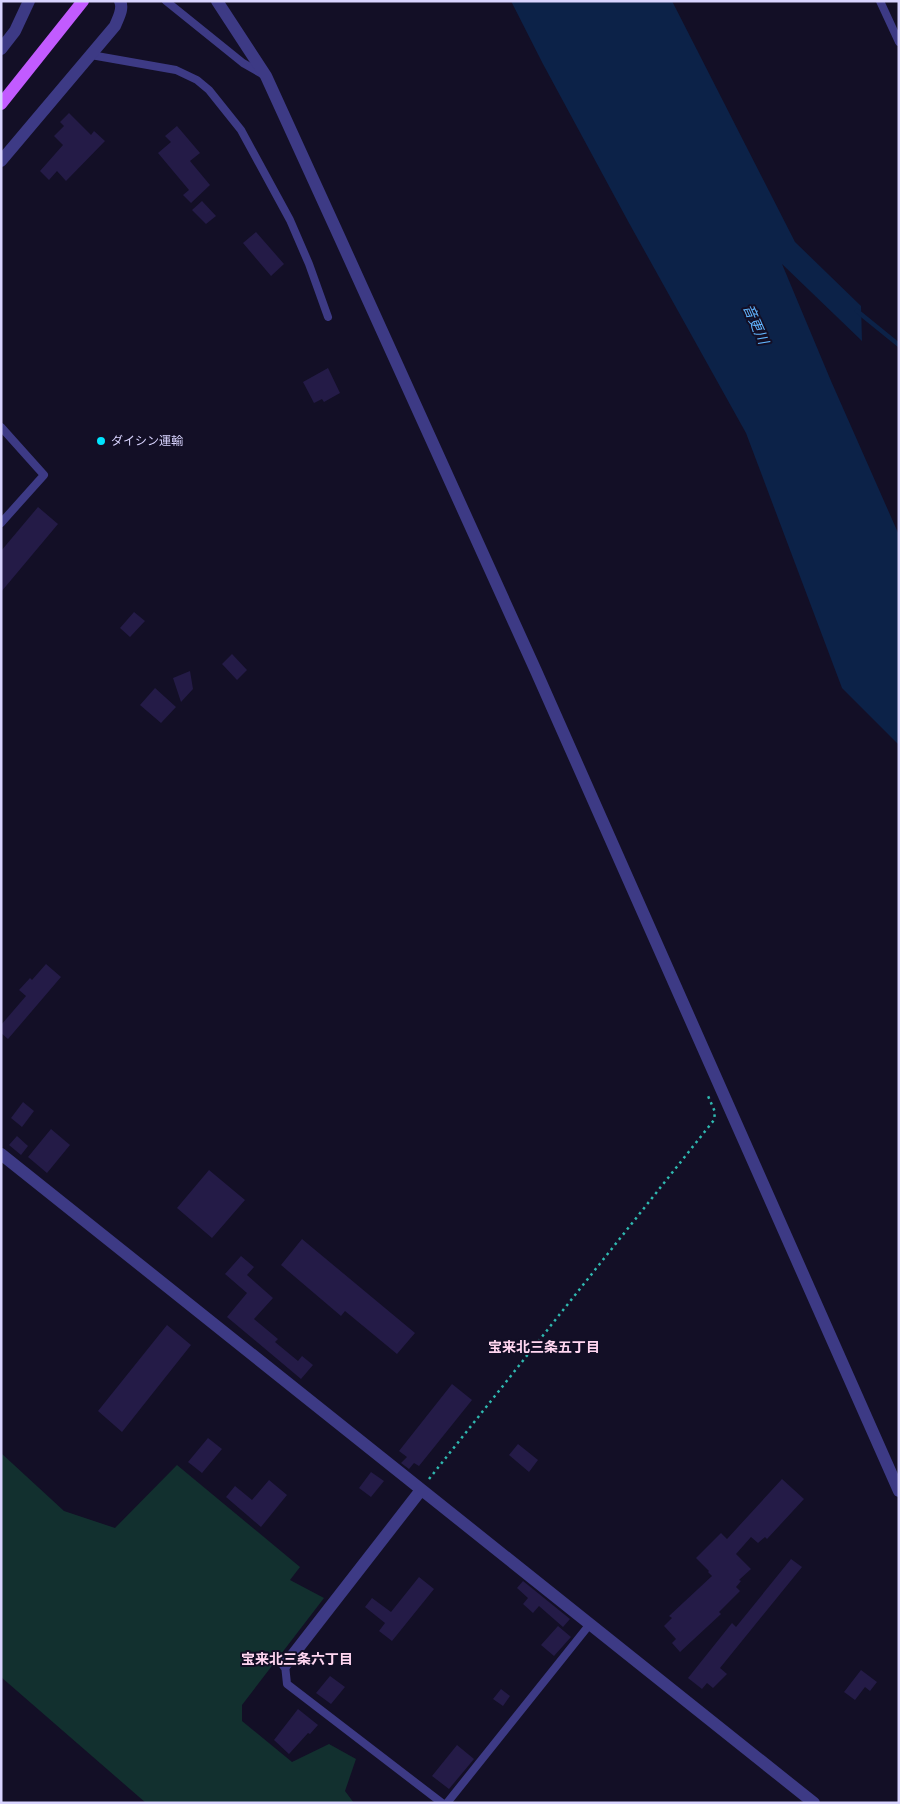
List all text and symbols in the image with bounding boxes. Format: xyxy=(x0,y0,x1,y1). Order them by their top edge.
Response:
water label: 音更川 xyxy=(740,301,774,348)
place label: ダイシン運輸 xyxy=(111,433,183,448)
marker: ダイシン運輸 xyxy=(95,435,107,447)
district label: 宝来北三条五丁目 xyxy=(488,1338,600,1355)
district label: 宝来北三条六丁目 xyxy=(241,1650,353,1667)

